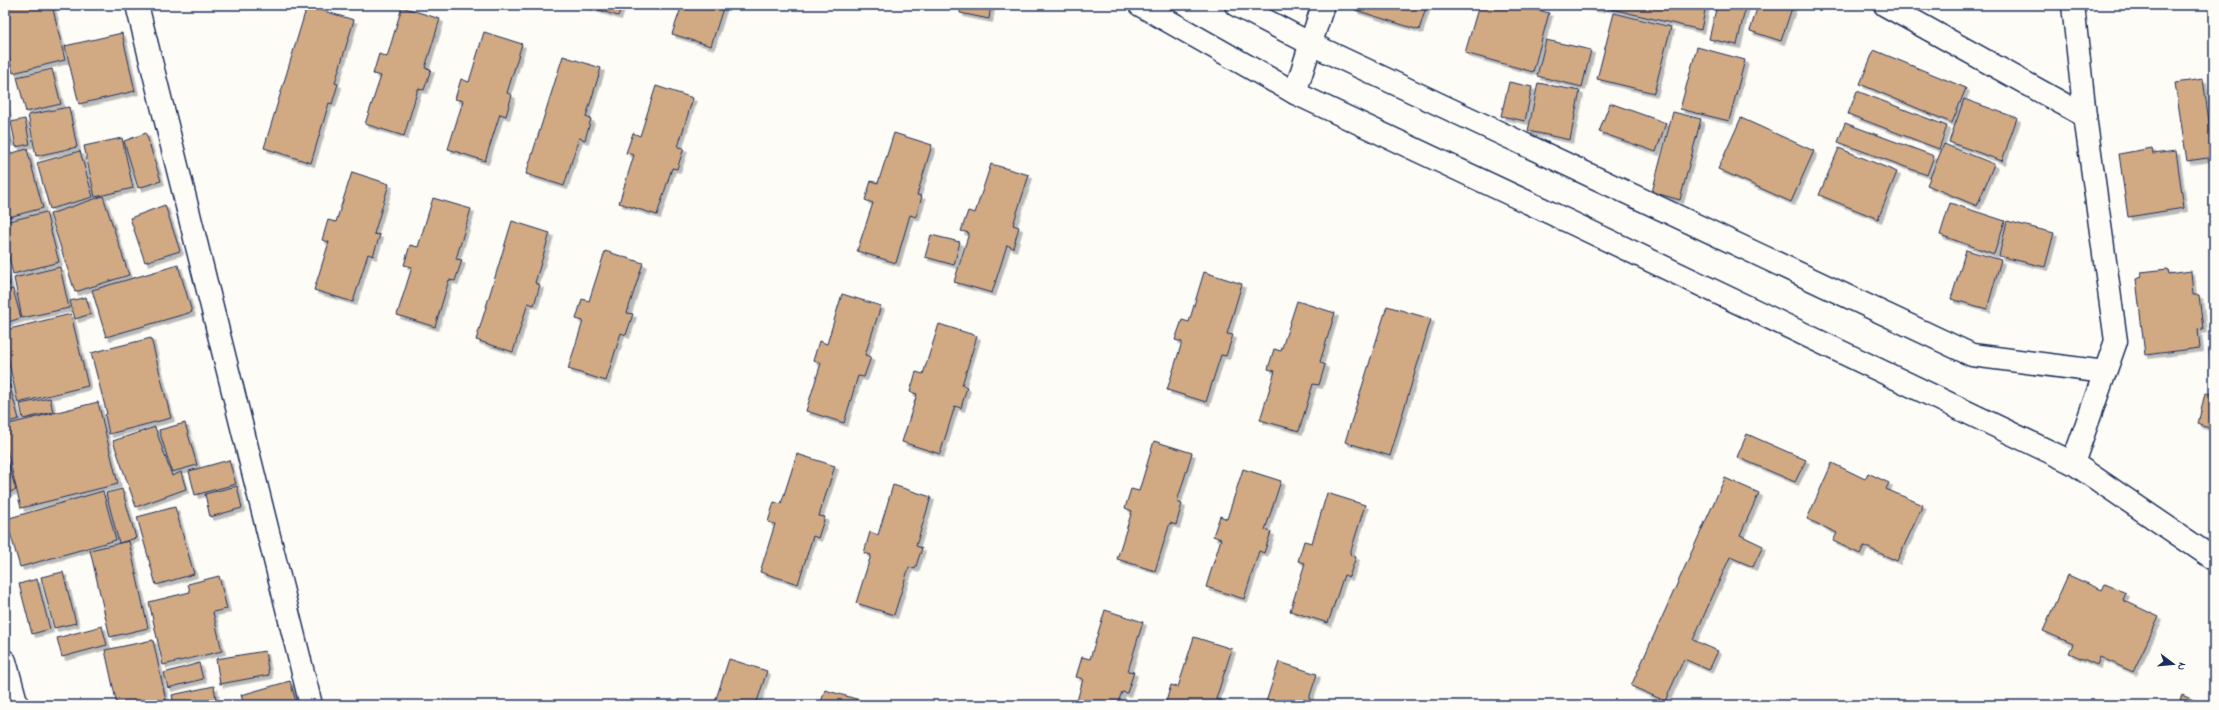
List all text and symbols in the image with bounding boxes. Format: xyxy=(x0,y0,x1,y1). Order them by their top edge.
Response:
north arrow xyxy=(2153,644,2193,684)
text: N xyxy=(2173,661,2190,672)

